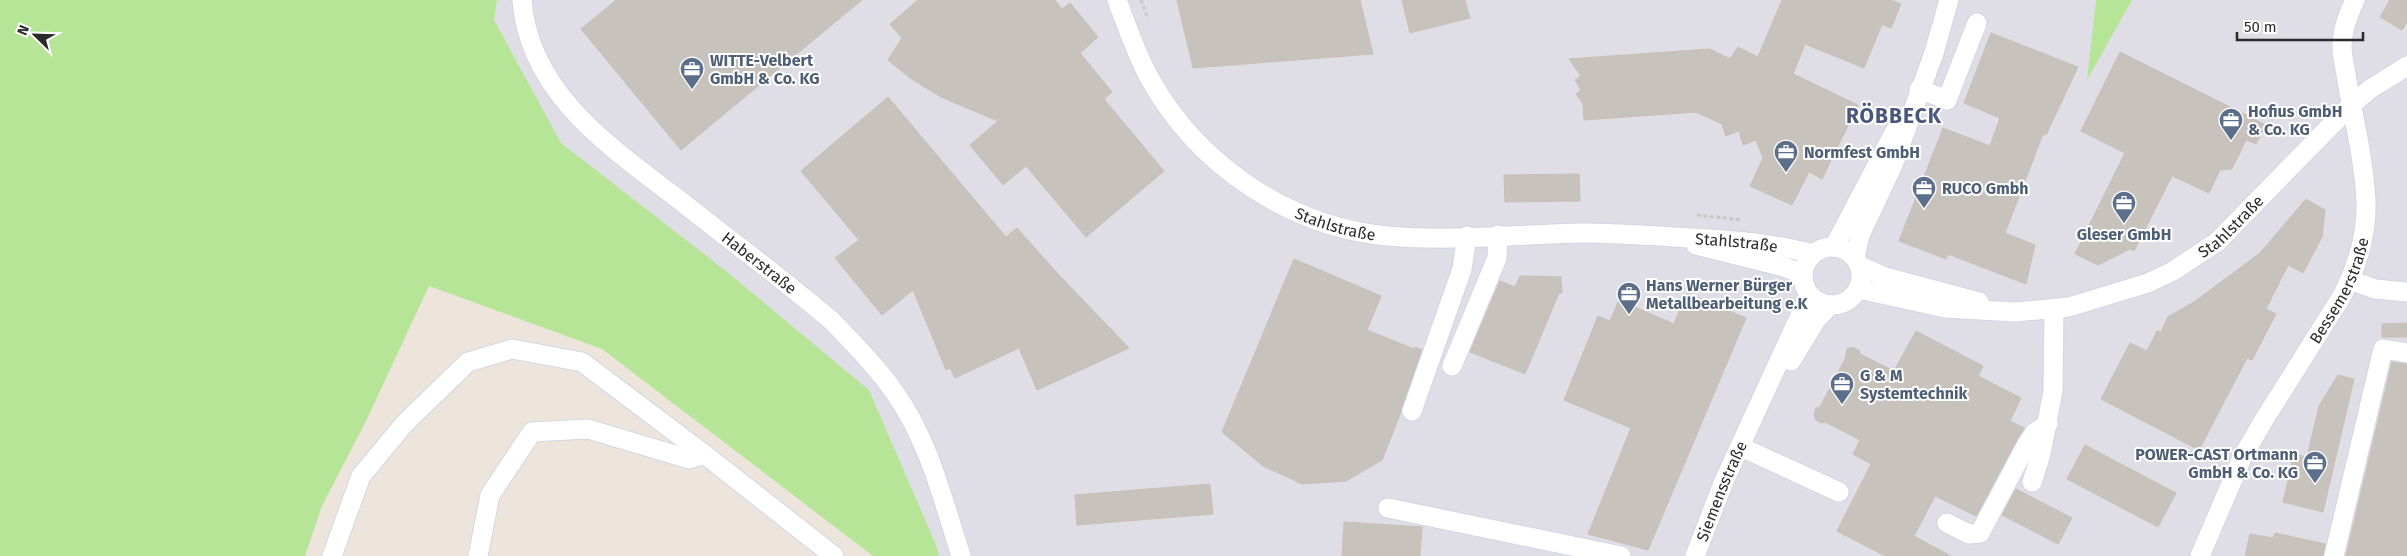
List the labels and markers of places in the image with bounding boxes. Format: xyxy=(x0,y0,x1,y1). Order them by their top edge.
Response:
place label: WITTE-Velbert GmbH & Co. KG xyxy=(710,51,820,88)
office icon: WITTE-Velbert GmbH & Co. KG xyxy=(679,56,705,90)
place label: Hofius GmbH & Co. KG xyxy=(2248,102,2342,139)
office icon: Hofius GmbH & Co. KG xyxy=(2218,107,2244,141)
office icon: Normfest GmbH xyxy=(1773,139,1799,173)
place label: Normfest GmbH xyxy=(1804,143,1920,162)
office icon: RUCO Gmbh xyxy=(1911,175,1937,209)
place label: RUCO Gmbh xyxy=(1942,179,2029,198)
office icon: Gleser GmbH xyxy=(2111,190,2137,224)
place label: Gleser GmbH xyxy=(2077,225,2171,244)
place label: Hans Werner Bürger Metallbearbeitung e.K xyxy=(1646,276,1808,313)
office icon: Hans Werner Bürger Metallbearbeitung e.K xyxy=(1616,281,1642,315)
place label: G & M Systemtechnik xyxy=(1860,366,1967,403)
office icon: G & M Systemtechnik xyxy=(1829,371,1855,405)
place label: POWER-CAST Ortmann GmbH & Co. KG xyxy=(2135,445,2298,482)
office icon: POWER-CAST Ortmann GmbH & Co. KG xyxy=(2302,450,2328,484)

